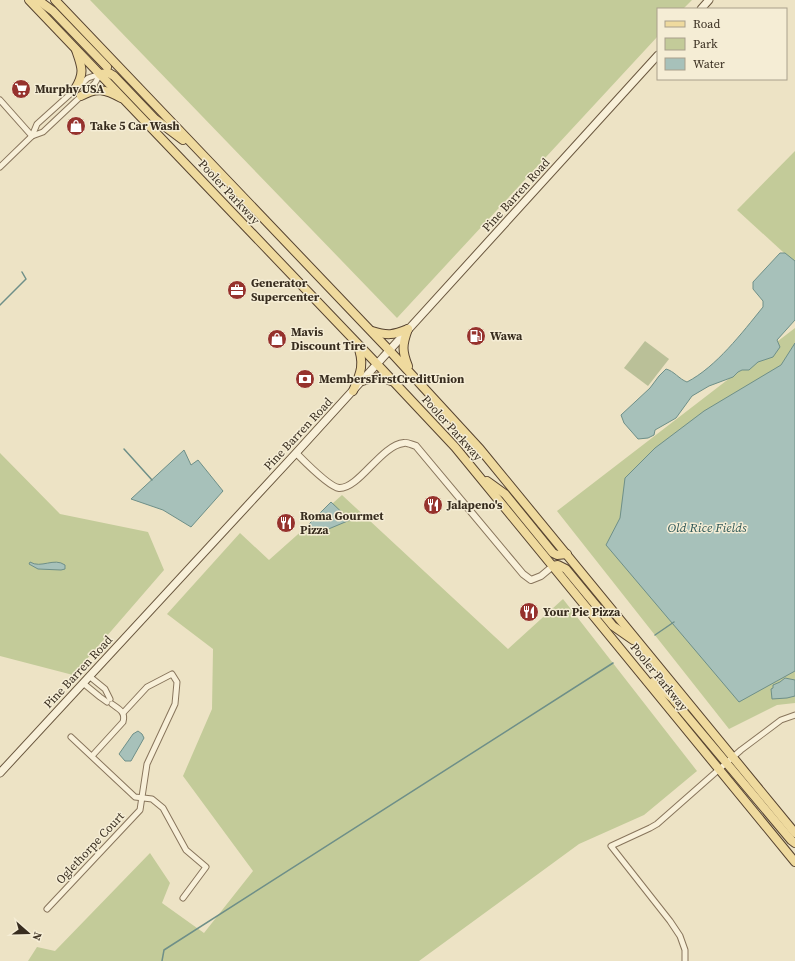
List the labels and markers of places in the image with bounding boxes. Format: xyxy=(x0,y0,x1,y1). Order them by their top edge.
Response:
supermarket icon: Murphy USA xyxy=(10,78,32,100)
place label: Murphy USA xyxy=(35,81,104,97)
shop icon: Take 5 Car Wash xyxy=(65,115,87,137)
place label: Take 5 Car Wash xyxy=(90,118,180,134)
place label: Generator Supercenter xyxy=(251,275,320,305)
office icon: Generator Supercenter xyxy=(226,279,248,301)
place label: Mavis Discount Tire xyxy=(291,324,366,354)
fuel station icon: Wawa xyxy=(465,325,487,347)
shop icon: Mavis Discount Tire xyxy=(266,328,288,350)
place label: Wawa xyxy=(490,328,523,344)
bank icon: MembersFirstCreditUnion xyxy=(294,368,316,390)
place label: MembersFirstCreditUnion xyxy=(319,371,465,387)
restaurant icon: Jalapeno's xyxy=(422,494,444,516)
place label: Jalapeno's xyxy=(446,497,503,513)
place label: Roma Gourmet Pizza xyxy=(300,508,384,538)
restaurant icon: Roma Gourmet Pizza xyxy=(275,512,297,534)
restaurant icon: Your Pie Pizza xyxy=(518,601,540,623)
place label: Your Pie Pizza xyxy=(543,604,621,620)

